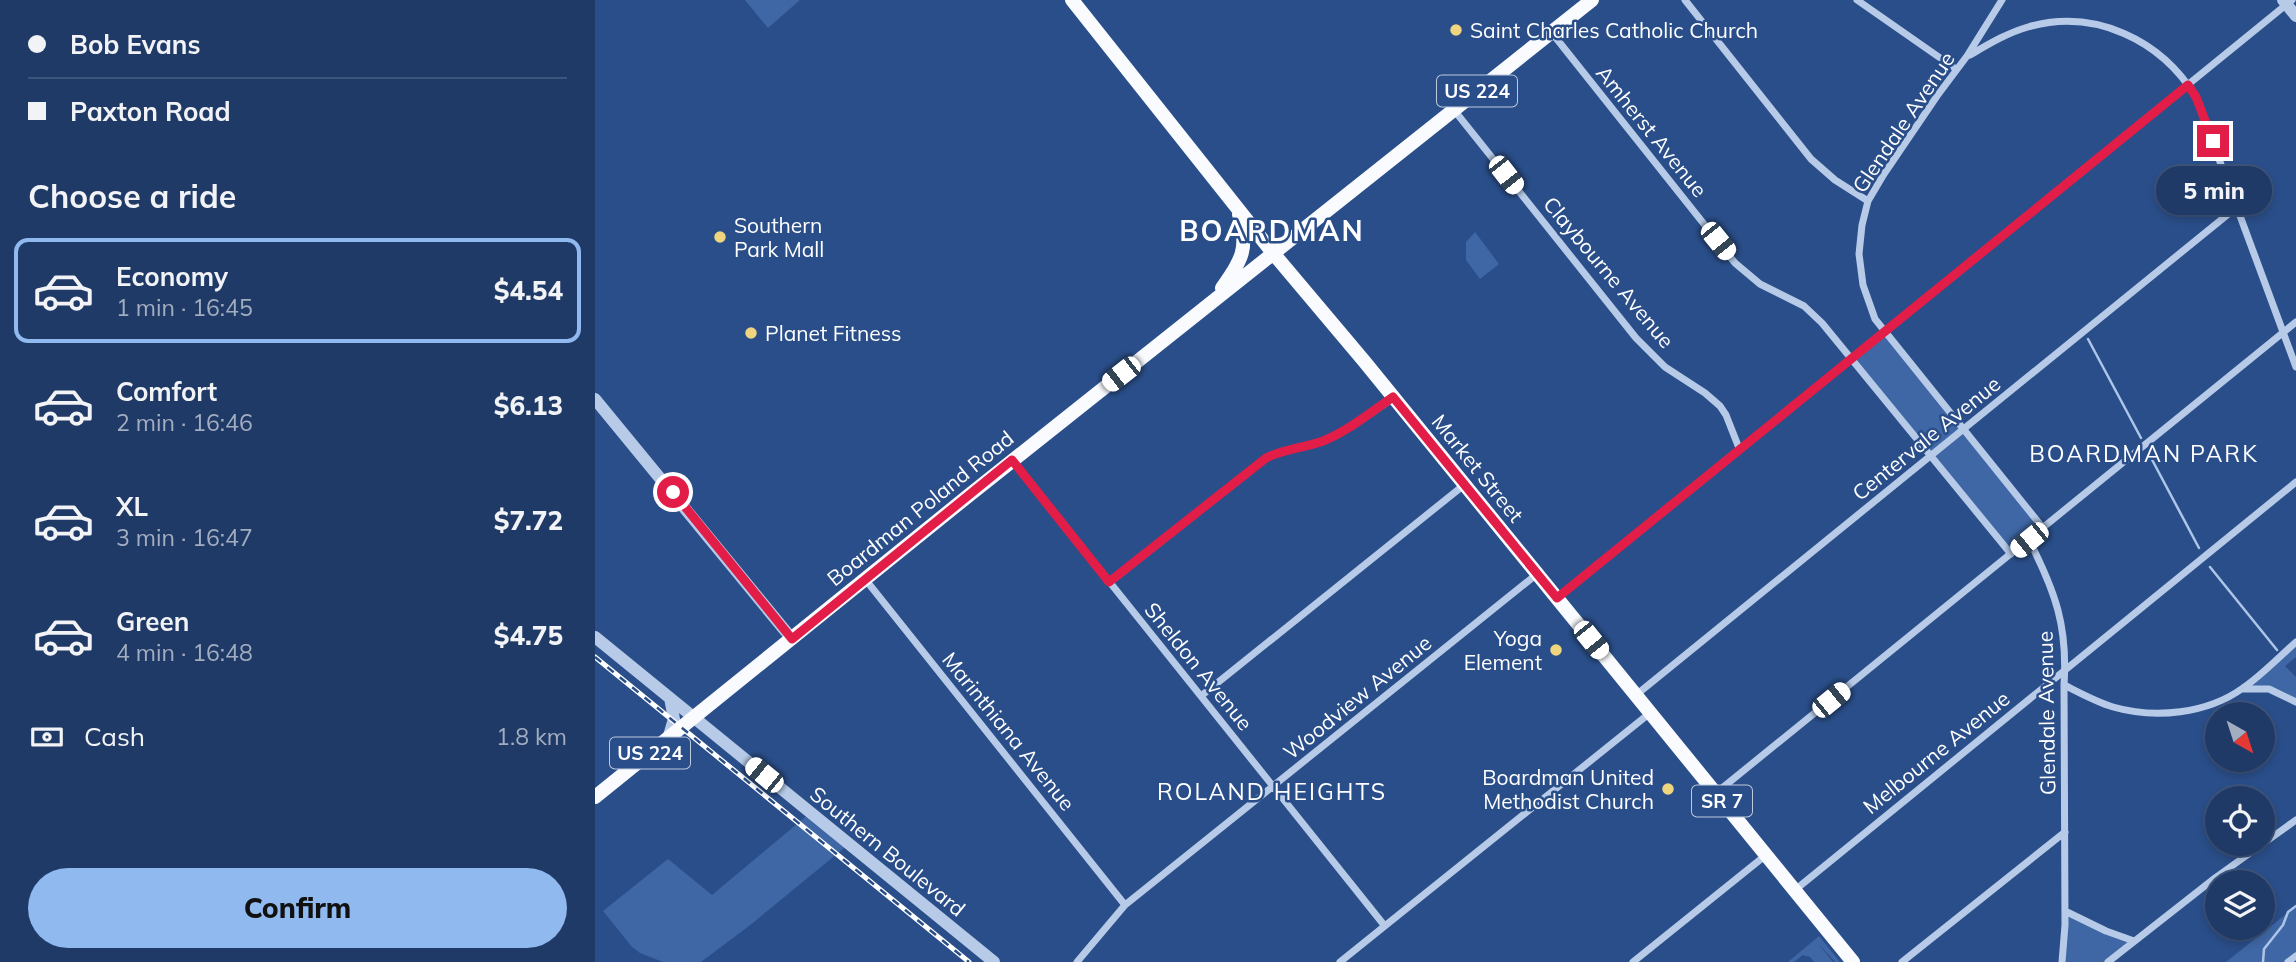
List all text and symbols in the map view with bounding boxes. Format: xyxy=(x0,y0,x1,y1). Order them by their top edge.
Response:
place label: Saint Charles Catholic Church xyxy=(1470,17,1758,43)
marker: Saint Charles Catholic Church xyxy=(1448,22,1464,38)
text: Bob Evans xyxy=(70,28,201,61)
street label: Glendale Avenue xyxy=(1846,47,1960,197)
street label: Amherst Avenue xyxy=(1591,60,1713,202)
road number: US 224 xyxy=(1437,76,1517,106)
text: Paxton Road xyxy=(70,95,231,128)
route end xyxy=(2197,125,2229,157)
car xyxy=(1485,152,1528,198)
callout: 5 min xyxy=(2155,166,2271,214)
text: Choose a ride xyxy=(28,176,236,216)
text: 5 min xyxy=(2183,176,2245,205)
street label: Claybourne Avenue xyxy=(1538,191,1680,353)
place label: Southern Park Mall xyxy=(734,212,824,262)
district label: BOARDMAN xyxy=(1179,213,1365,248)
car xyxy=(1697,218,1740,264)
marker: Southern Park Mall xyxy=(712,229,728,245)
icon: car xyxy=(32,259,95,322)
text: Economy xyxy=(116,260,228,293)
text: $4.54 xyxy=(494,274,563,307)
text: 1 min · 16:45 xyxy=(116,293,253,322)
place label: Planet Fitness xyxy=(765,320,902,346)
marker: Planet Fitness xyxy=(743,325,759,341)
car xyxy=(1098,353,1145,395)
street label: Centervale Avenue xyxy=(1847,370,2005,506)
icon: car xyxy=(32,374,95,437)
text: Comfort xyxy=(116,375,217,408)
text: $6.13 xyxy=(494,389,563,422)
text: 2 min · 16:46 xyxy=(116,408,253,437)
street label: Market Street xyxy=(1427,409,1529,527)
street label: Boardman Poland Road xyxy=(821,425,1019,591)
district label: BOARDMAN PARK xyxy=(2029,439,2259,468)
route start xyxy=(657,476,689,508)
icon: car xyxy=(32,489,95,552)
text: XL xyxy=(116,490,148,523)
text: $7.72 xyxy=(494,504,563,537)
car xyxy=(2007,519,2052,561)
text: 3 min · 16:47 xyxy=(116,523,253,552)
street label: Sheldon Avenue xyxy=(1139,597,1259,735)
icon: car xyxy=(32,604,95,667)
text: Green xyxy=(116,605,189,638)
car xyxy=(1570,617,1613,663)
text: $4.75 xyxy=(494,619,563,652)
place label: Yoga Element xyxy=(1464,625,1542,675)
street label: Woodview Avenue xyxy=(1278,629,1436,765)
street label: Glendale Avenue xyxy=(2032,631,2060,795)
text: 4 min · 16:48 xyxy=(116,638,253,667)
marker: Yoga Element xyxy=(1548,642,1564,658)
street label: Marinthiana Avenue xyxy=(937,647,1081,815)
car xyxy=(1809,679,1854,721)
street label: Melbourne Avenue xyxy=(1857,685,2015,819)
north arrow xyxy=(2205,702,2275,772)
map controls xyxy=(2205,702,2275,940)
icon: cash xyxy=(28,718,66,756)
text: Cash xyxy=(84,720,145,753)
text: 1.8 km xyxy=(496,722,567,751)
road number: US 224 xyxy=(610,738,690,768)
car xyxy=(742,754,787,796)
place label: Boardman United Methodist Church xyxy=(1482,764,1654,814)
district label: ROLAND HEIGHTS xyxy=(1157,777,1387,806)
street label: Southern Boulevard xyxy=(805,780,971,922)
marker: Boardman United Methodist Church xyxy=(1660,781,1676,797)
road number: SR 7 xyxy=(1692,786,1752,816)
button: locate xyxy=(2205,786,2275,856)
button: Confirm xyxy=(28,868,567,948)
button: layers xyxy=(2205,870,2275,940)

